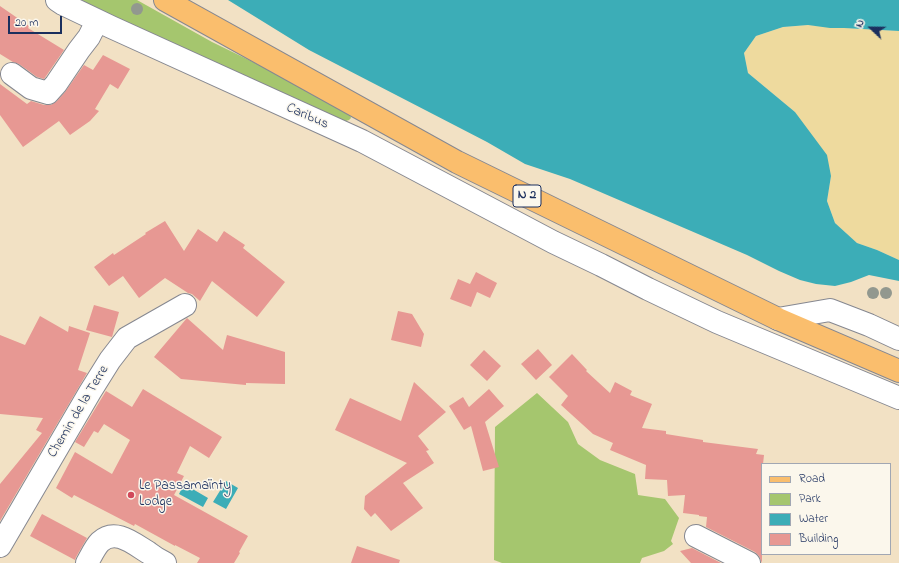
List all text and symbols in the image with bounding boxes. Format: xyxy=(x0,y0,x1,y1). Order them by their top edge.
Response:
scale bar xyxy=(10,8,64,34)
north arrow xyxy=(851,8,891,48)
text: 20 m xyxy=(15,14,38,32)
text: N xyxy=(851,17,869,30)
street label: Caribus xyxy=(283,100,331,134)
road number: N 2 xyxy=(513,185,541,207)
street label: Chemin de la Terre xyxy=(45,363,113,461)
legend xyxy=(761,463,891,555)
text: Road xyxy=(799,470,825,488)
place label: Le Passamaïnty Lodge xyxy=(139,479,231,512)
marker: Le Passamaïnty Lodge xyxy=(126,490,136,500)
text: Park xyxy=(799,490,821,508)
text: Water xyxy=(799,510,828,528)
text: Building xyxy=(799,530,838,548)

